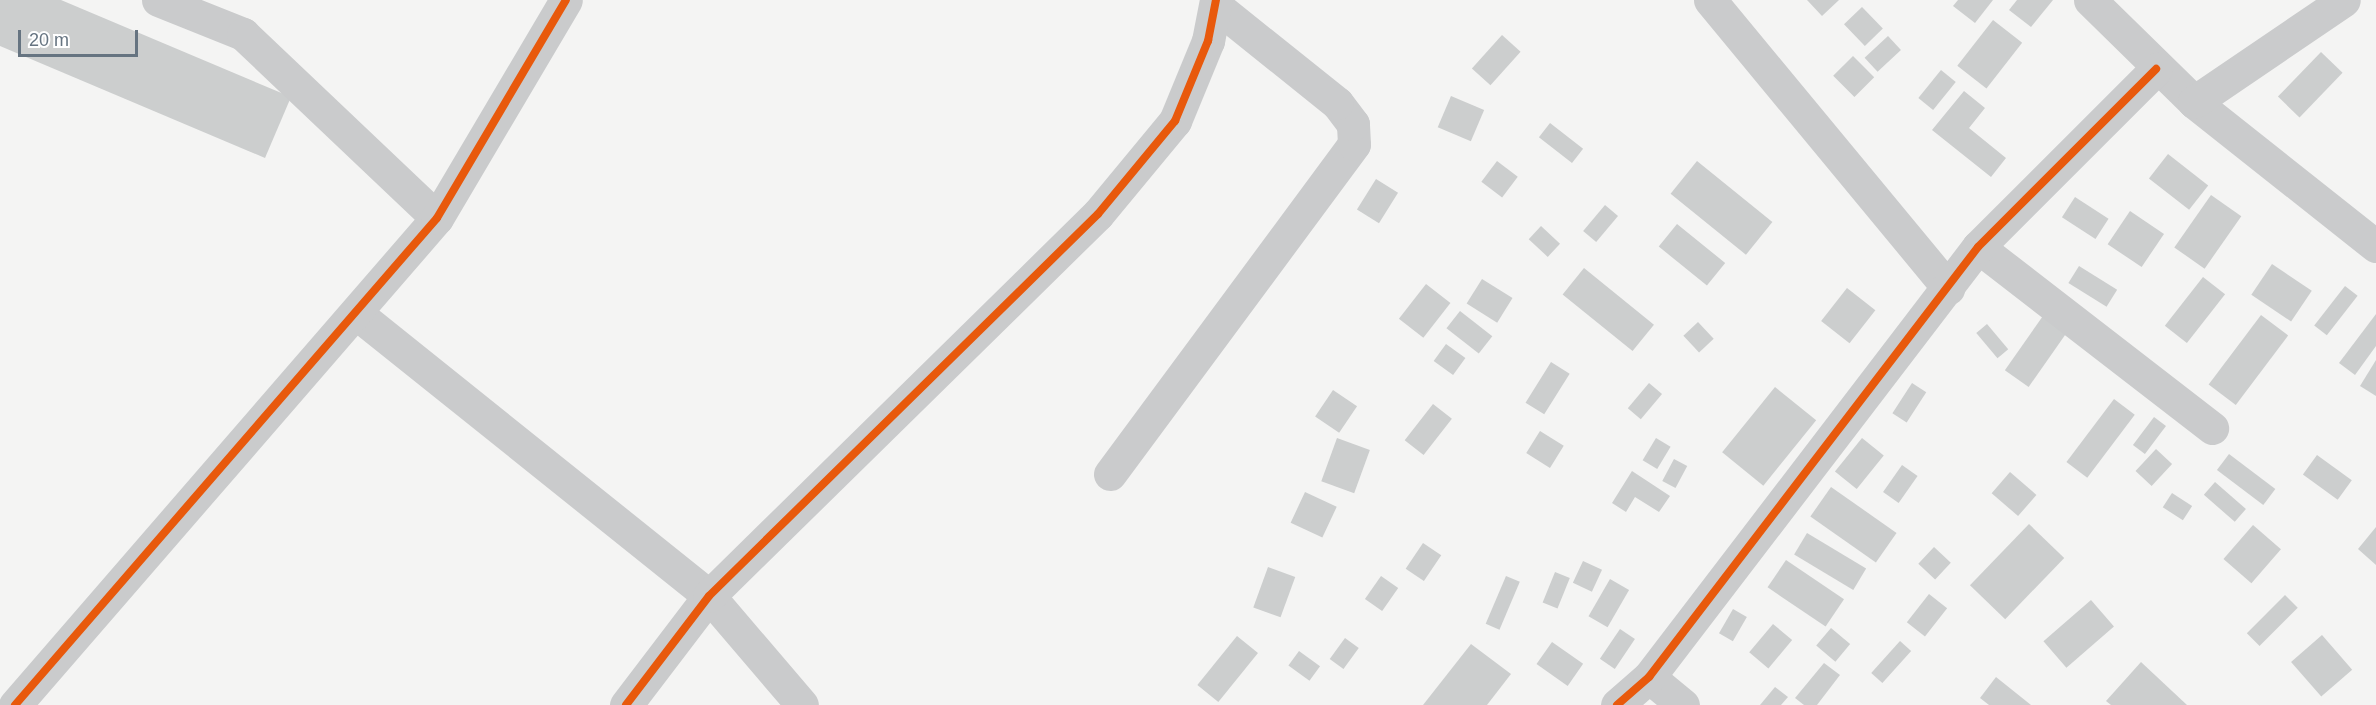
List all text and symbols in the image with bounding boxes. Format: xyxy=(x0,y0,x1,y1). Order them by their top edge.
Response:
scale bar xyxy=(21,18,141,56)
text: 20 m xyxy=(29,30,69,50)

